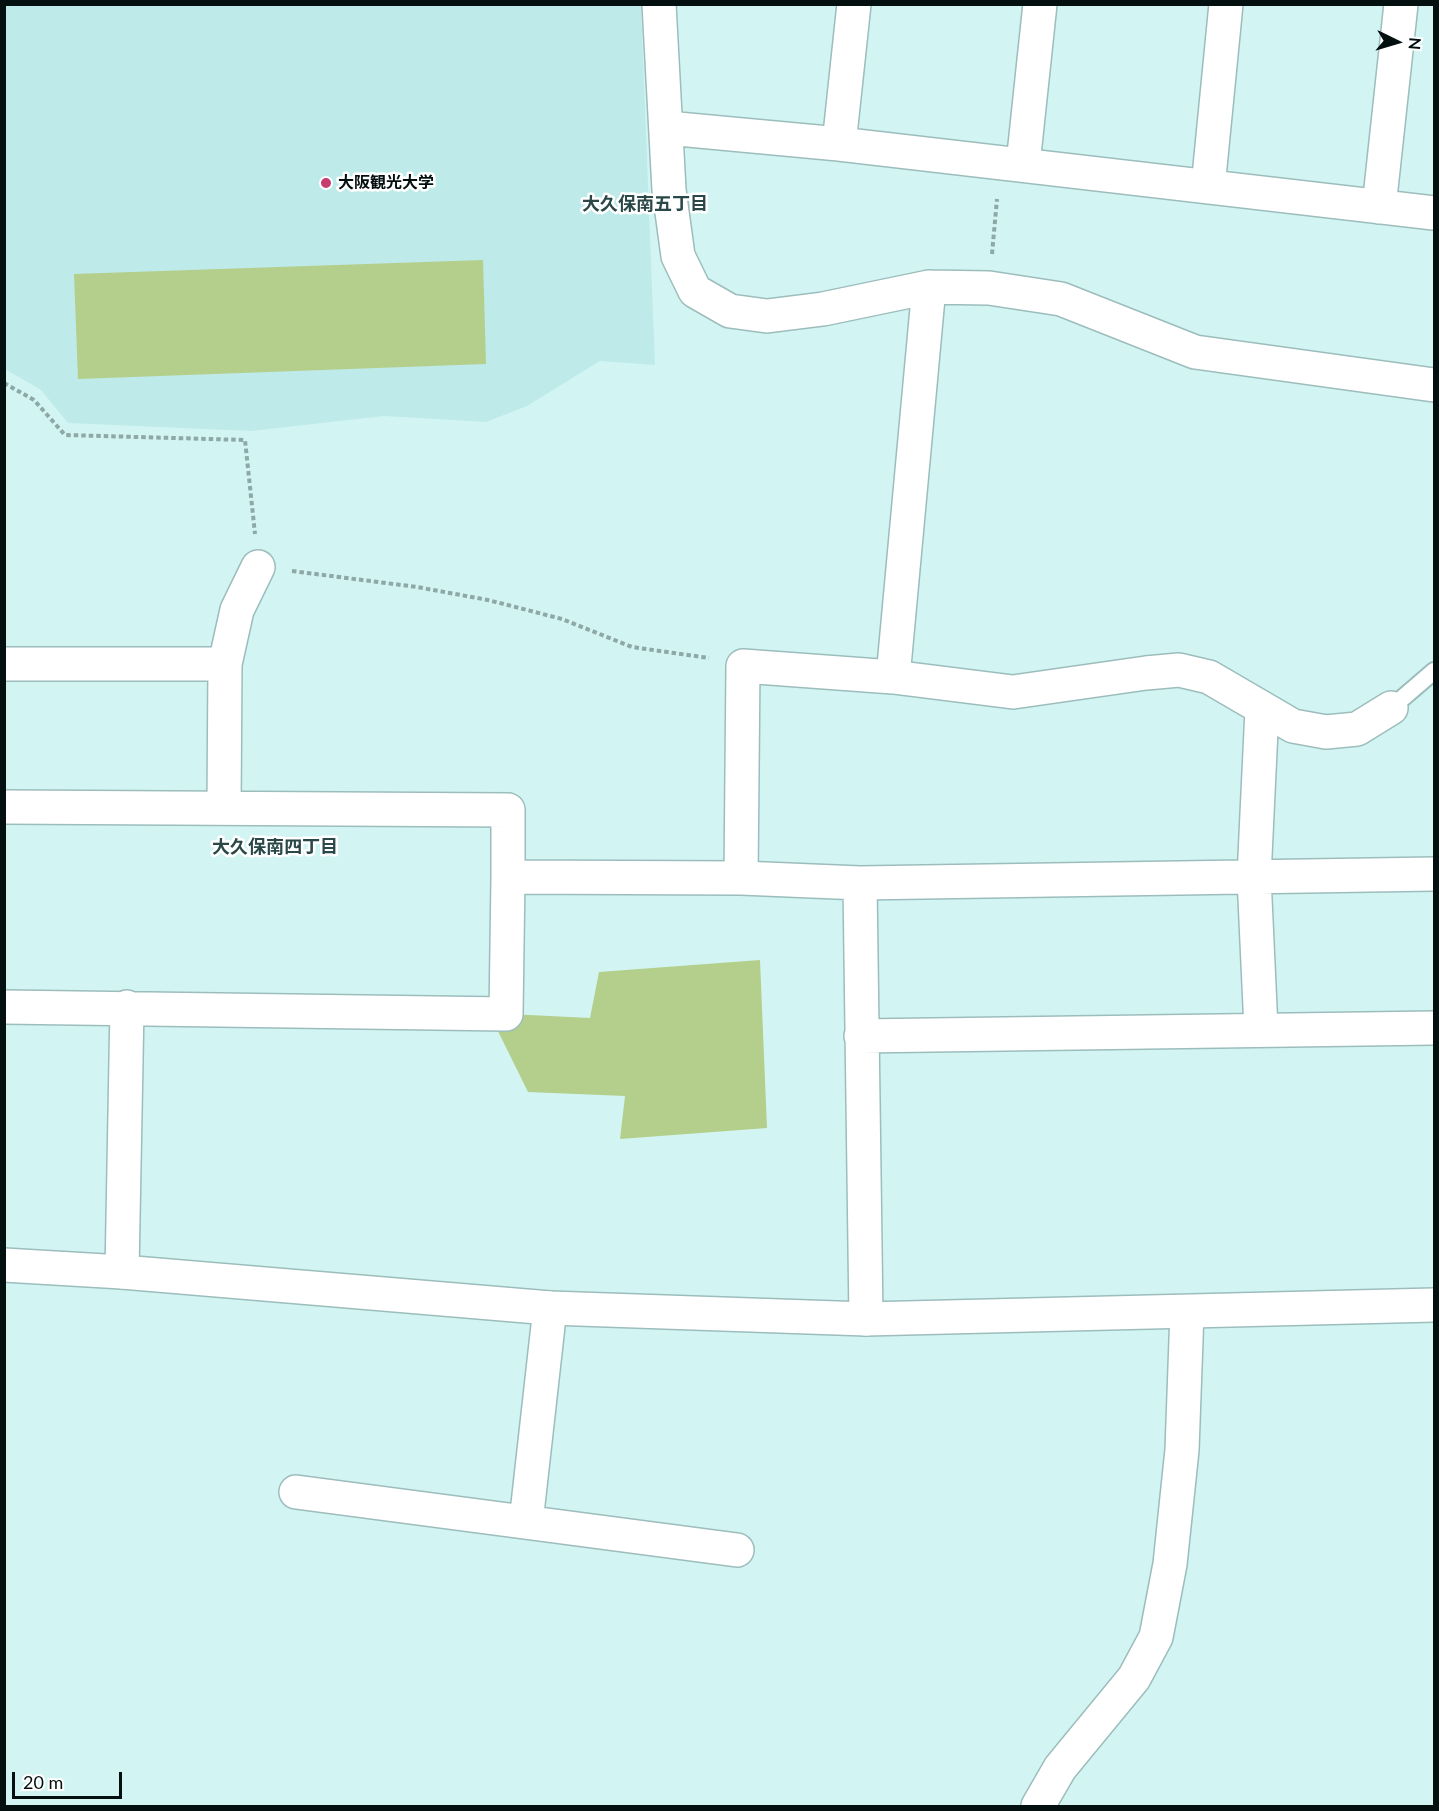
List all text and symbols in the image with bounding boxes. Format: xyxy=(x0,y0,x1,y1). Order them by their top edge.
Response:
north arrow xyxy=(1367,12,1427,72)
text: N xyxy=(1405,37,1425,51)
place label: 大阪観光大学 xyxy=(338,173,434,193)
marker: 大阪観光大学 xyxy=(319,176,333,190)
district label: 大久保南五丁目 xyxy=(582,193,708,215)
district label: 大久保南四丁目 xyxy=(212,836,338,858)
scale bar xyxy=(15,1760,124,1798)
text: 20 m xyxy=(23,1771,63,1793)

